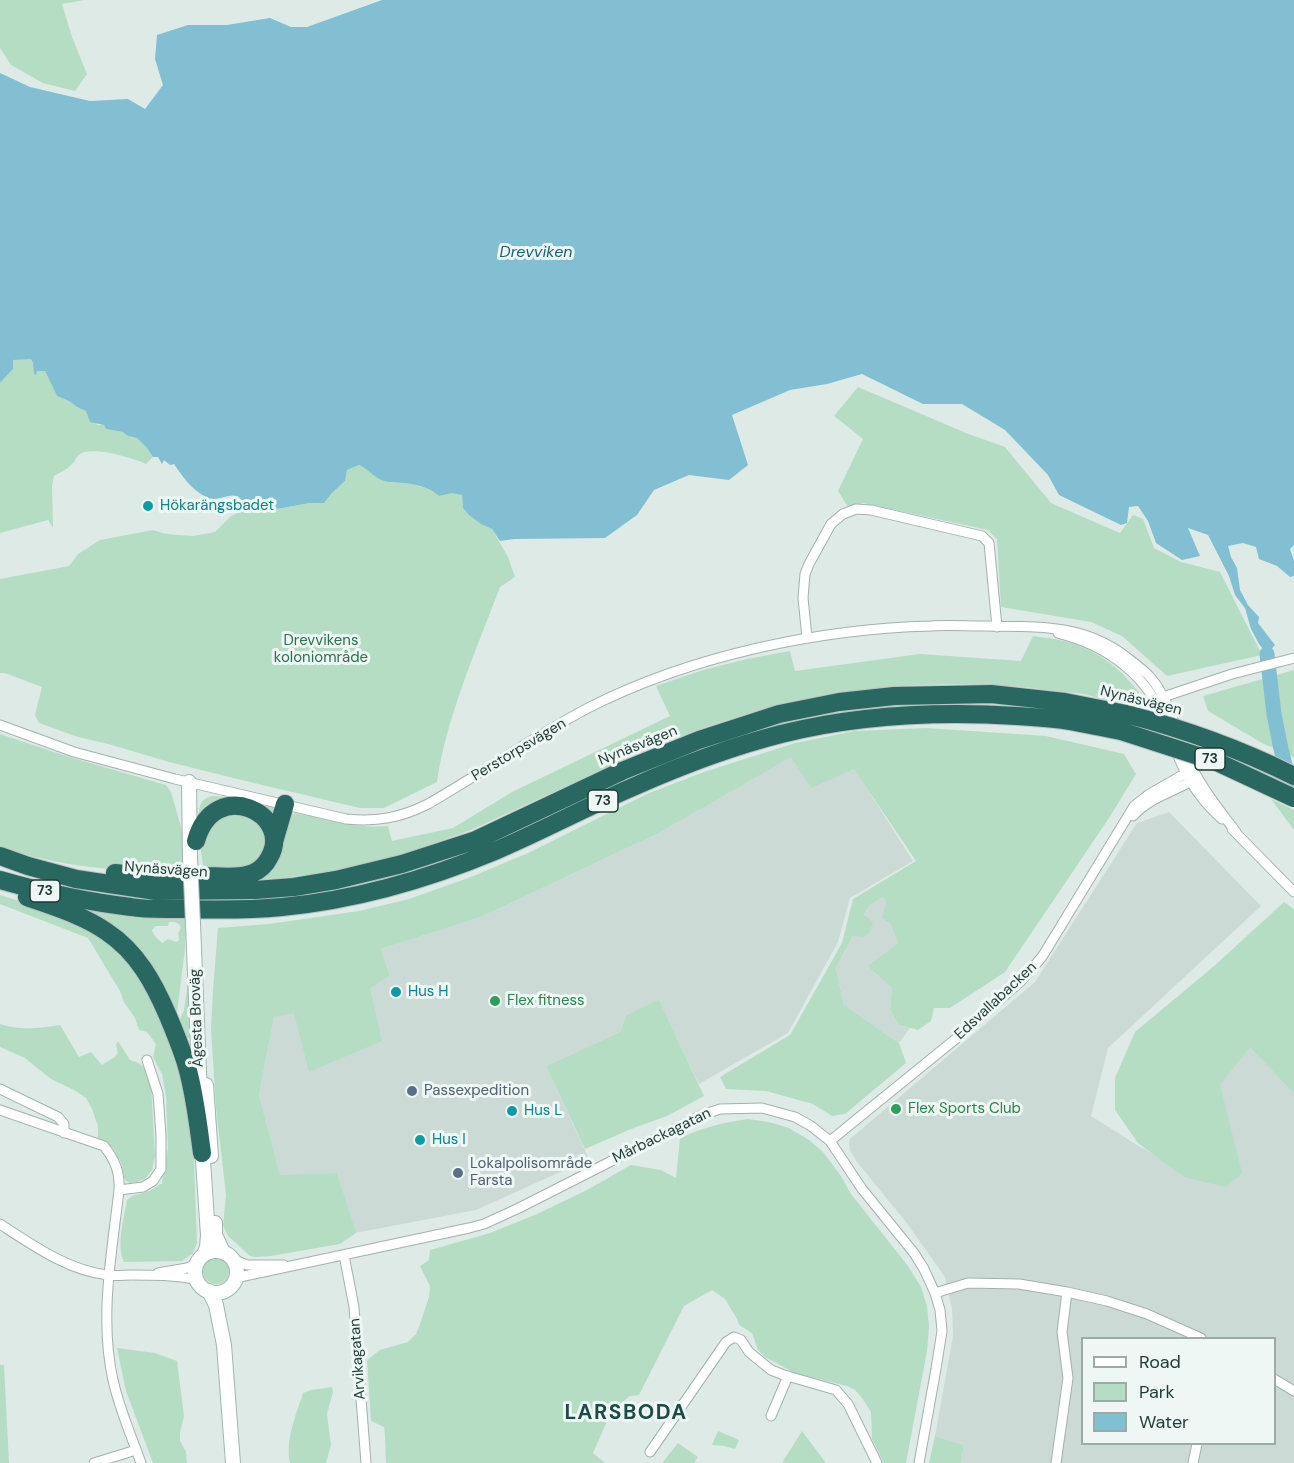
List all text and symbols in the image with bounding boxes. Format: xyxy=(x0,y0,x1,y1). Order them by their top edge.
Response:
water label: Drevviken xyxy=(500,243,572,263)
place label: Hökarängsbadet xyxy=(160,497,274,515)
marker: Hökarängsbadet xyxy=(141,499,155,513)
park label: Drevvikens koloniområde xyxy=(274,632,368,667)
street label: Nynäsvägen xyxy=(1098,682,1184,720)
street label: Perstorpsvägen xyxy=(468,715,570,785)
street label: Nynäsvägen xyxy=(596,722,680,770)
road number: 73 xyxy=(1195,748,1225,770)
road number: 73 xyxy=(588,790,618,812)
street label: Nynäsvägen xyxy=(124,858,208,882)
road number: 73 xyxy=(30,880,60,902)
street label: Edsvallabacken xyxy=(951,958,1041,1044)
street label: Ågesta Broväg xyxy=(186,968,208,1068)
place label: Hus H xyxy=(408,983,449,1001)
marker: Hus H xyxy=(389,985,403,999)
place label: Flex fitness xyxy=(507,992,584,1010)
marker: Flex fitness xyxy=(488,994,502,1008)
place label: Passexpedition xyxy=(424,1082,529,1100)
marker: Passexpedition xyxy=(405,1084,419,1098)
place label: Flex Sports Club xyxy=(908,1100,1021,1118)
place label: Hus L xyxy=(524,1102,562,1120)
marker: Flex Sports Club xyxy=(889,1102,903,1116)
marker: Hus L xyxy=(505,1104,519,1118)
street label: Mårbackagatan xyxy=(610,1104,714,1168)
place label: Hus I xyxy=(432,1131,466,1149)
marker: Hus I xyxy=(413,1133,427,1147)
place label: Lokalpolisområde Farsta xyxy=(470,1155,592,1190)
marker: Lokalpolisområde Farsta xyxy=(451,1166,465,1180)
street label: Arvikagatan xyxy=(346,1318,370,1400)
legend xyxy=(1081,1337,1276,1445)
text: Road xyxy=(1139,1350,1181,1374)
text: Park xyxy=(1139,1380,1175,1404)
district label: LARSBODA xyxy=(564,1400,688,1426)
text: Water xyxy=(1139,1410,1189,1434)

